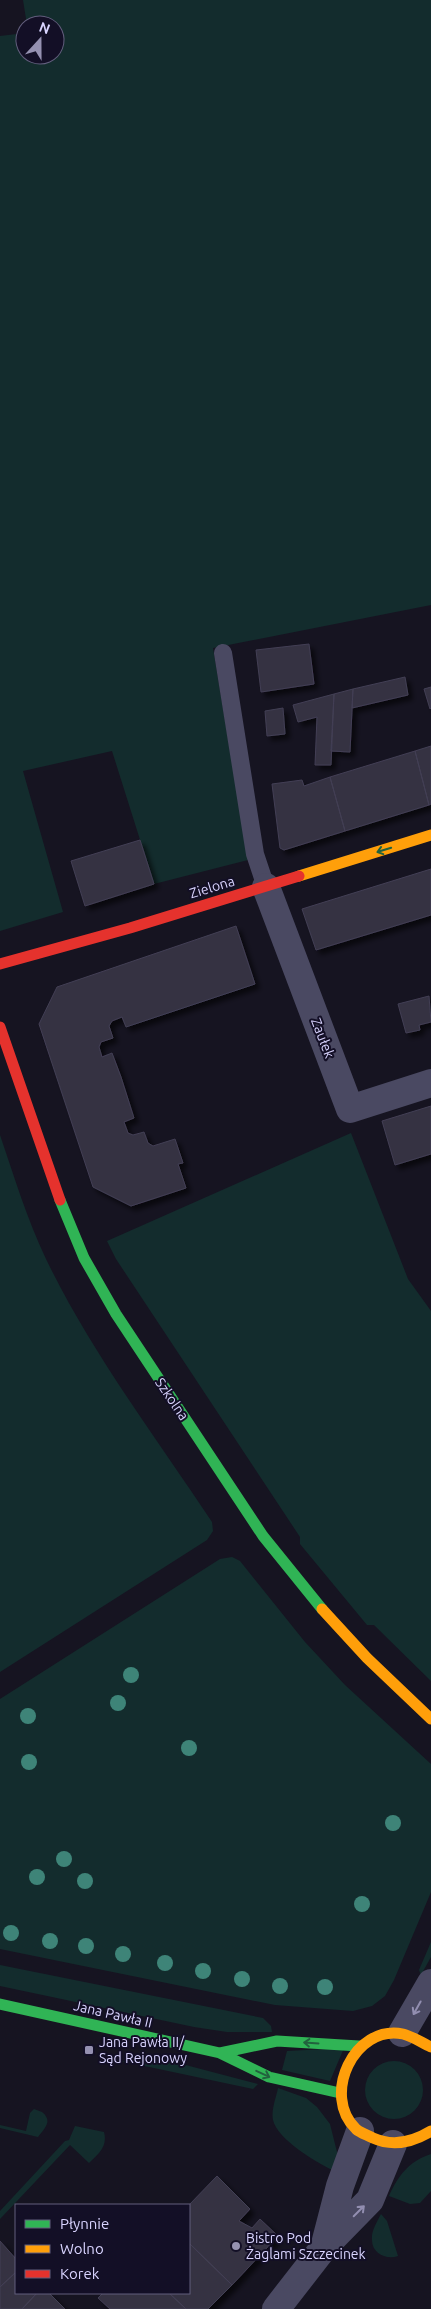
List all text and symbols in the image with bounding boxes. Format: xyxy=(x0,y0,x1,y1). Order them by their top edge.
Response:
north arrow xyxy=(15,15,65,65)
text: N xyxy=(37,19,52,37)
one-way arrow xyxy=(377,845,393,855)
street label: Zielona xyxy=(188,873,236,901)
street label: Zaułek xyxy=(308,1016,338,1060)
street label: Szkolna xyxy=(152,1375,192,1423)
street label: Jana Pawła II xyxy=(72,1997,154,2031)
one-way arrow xyxy=(411,2001,421,2015)
place label: Jana Pawła II/ Sąd Rejonowy xyxy=(99,2034,187,2066)
one-way arrow xyxy=(303,2039,319,2048)
marker: Jana Pawła II/ Sąd Rejonowy xyxy=(83,2044,95,2056)
one-way arrow xyxy=(255,2070,270,2080)
legend xyxy=(15,2204,190,2294)
one-way arrow xyxy=(353,2205,365,2217)
text: Płynnie xyxy=(60,2215,109,2232)
place label: Bistro Pod Żaglami Szczecinek xyxy=(246,2230,366,2262)
text: Wolno xyxy=(60,2240,104,2257)
marker: Bistro Pod Żaglami Szczecinek xyxy=(230,2240,242,2252)
text: Korek xyxy=(60,2265,100,2282)

